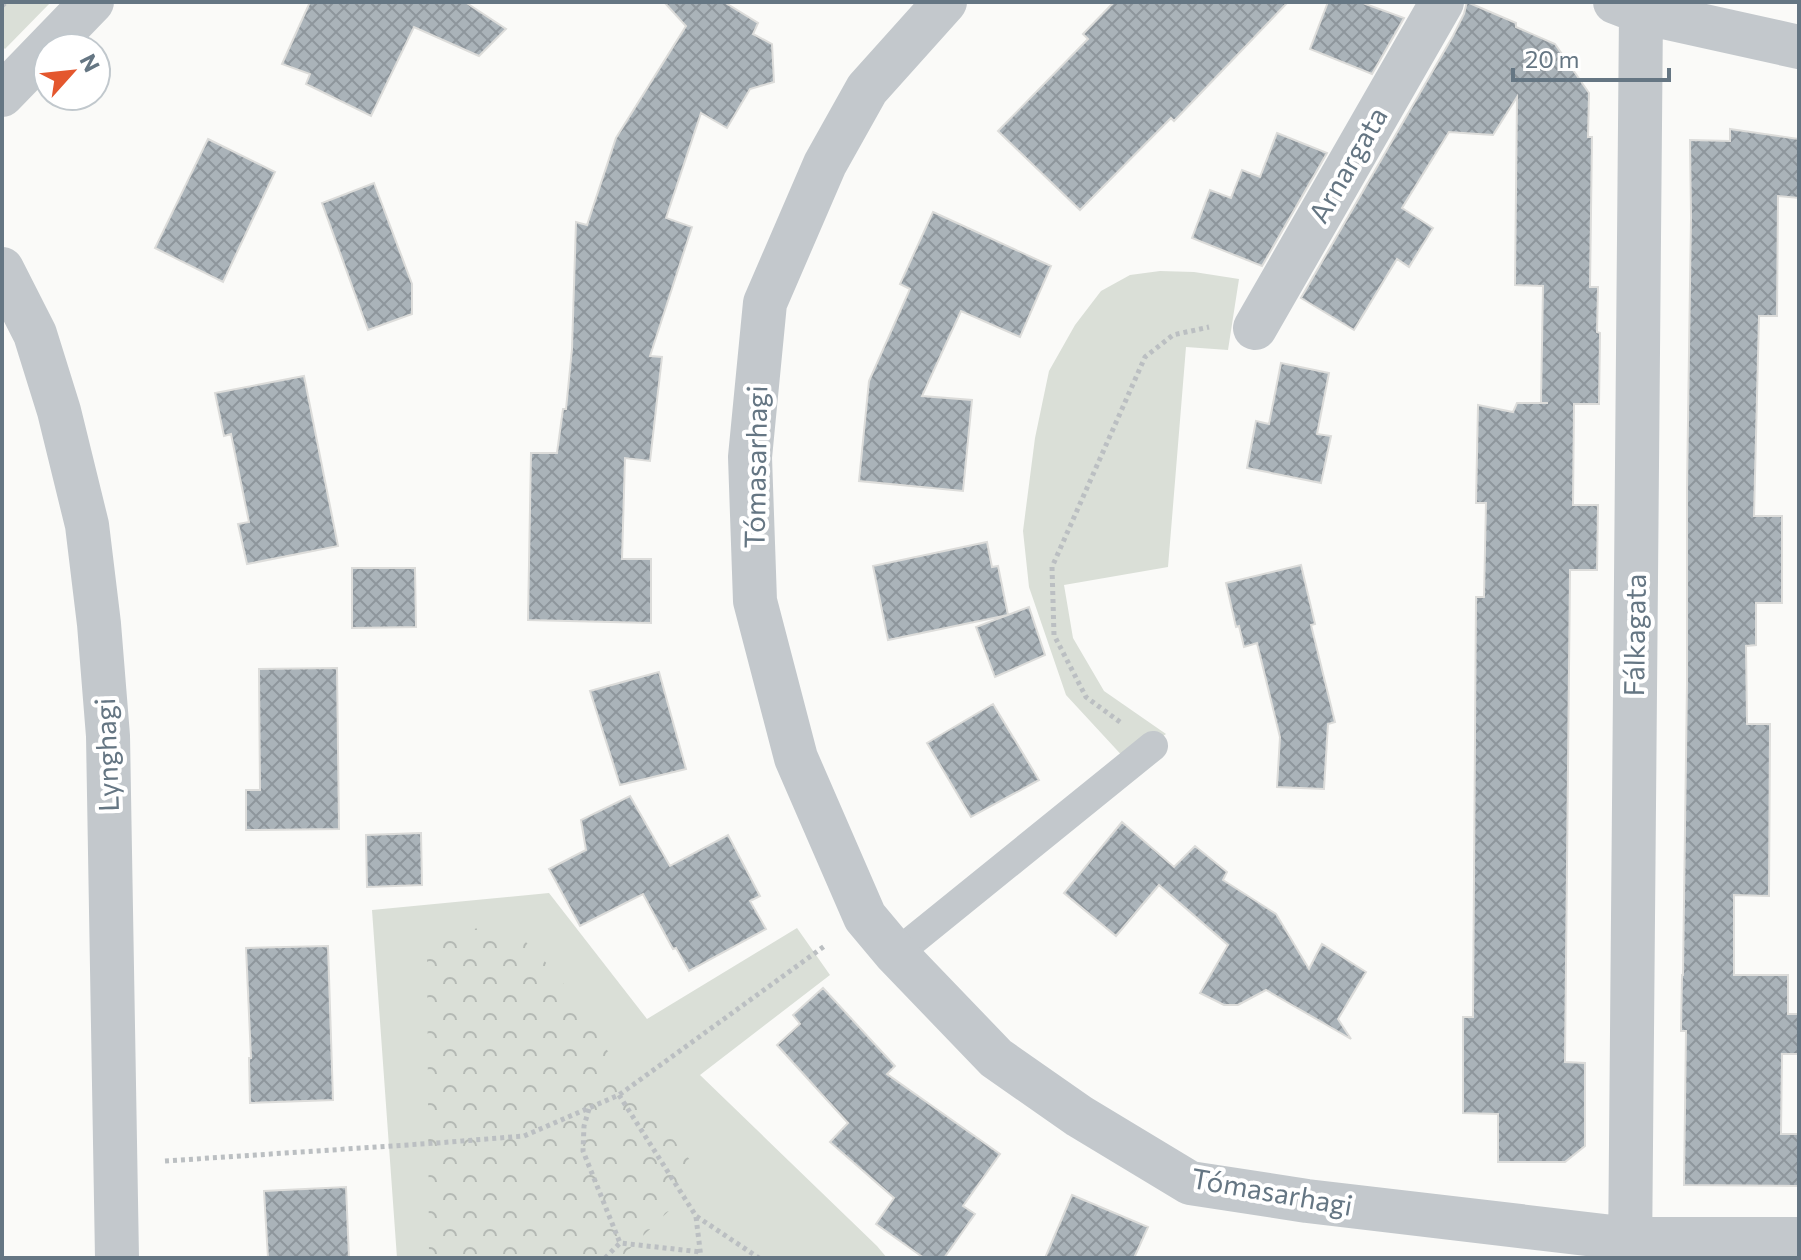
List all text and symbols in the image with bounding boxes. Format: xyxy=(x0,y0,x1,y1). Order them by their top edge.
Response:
north arrow xyxy=(32,32,112,112)
scale bar xyxy=(1513,32,1669,82)
text: 20 m xyxy=(1525,44,1579,73)
text: N xyxy=(74,49,106,76)
street label: Arnargata xyxy=(1300,101,1394,228)
street label: Tómasarhagi xyxy=(737,385,773,549)
street label: Fálkagata xyxy=(1616,573,1652,697)
street label: Lynghagi xyxy=(87,697,125,813)
street label: Tómasarhagi xyxy=(1189,1160,1355,1222)

